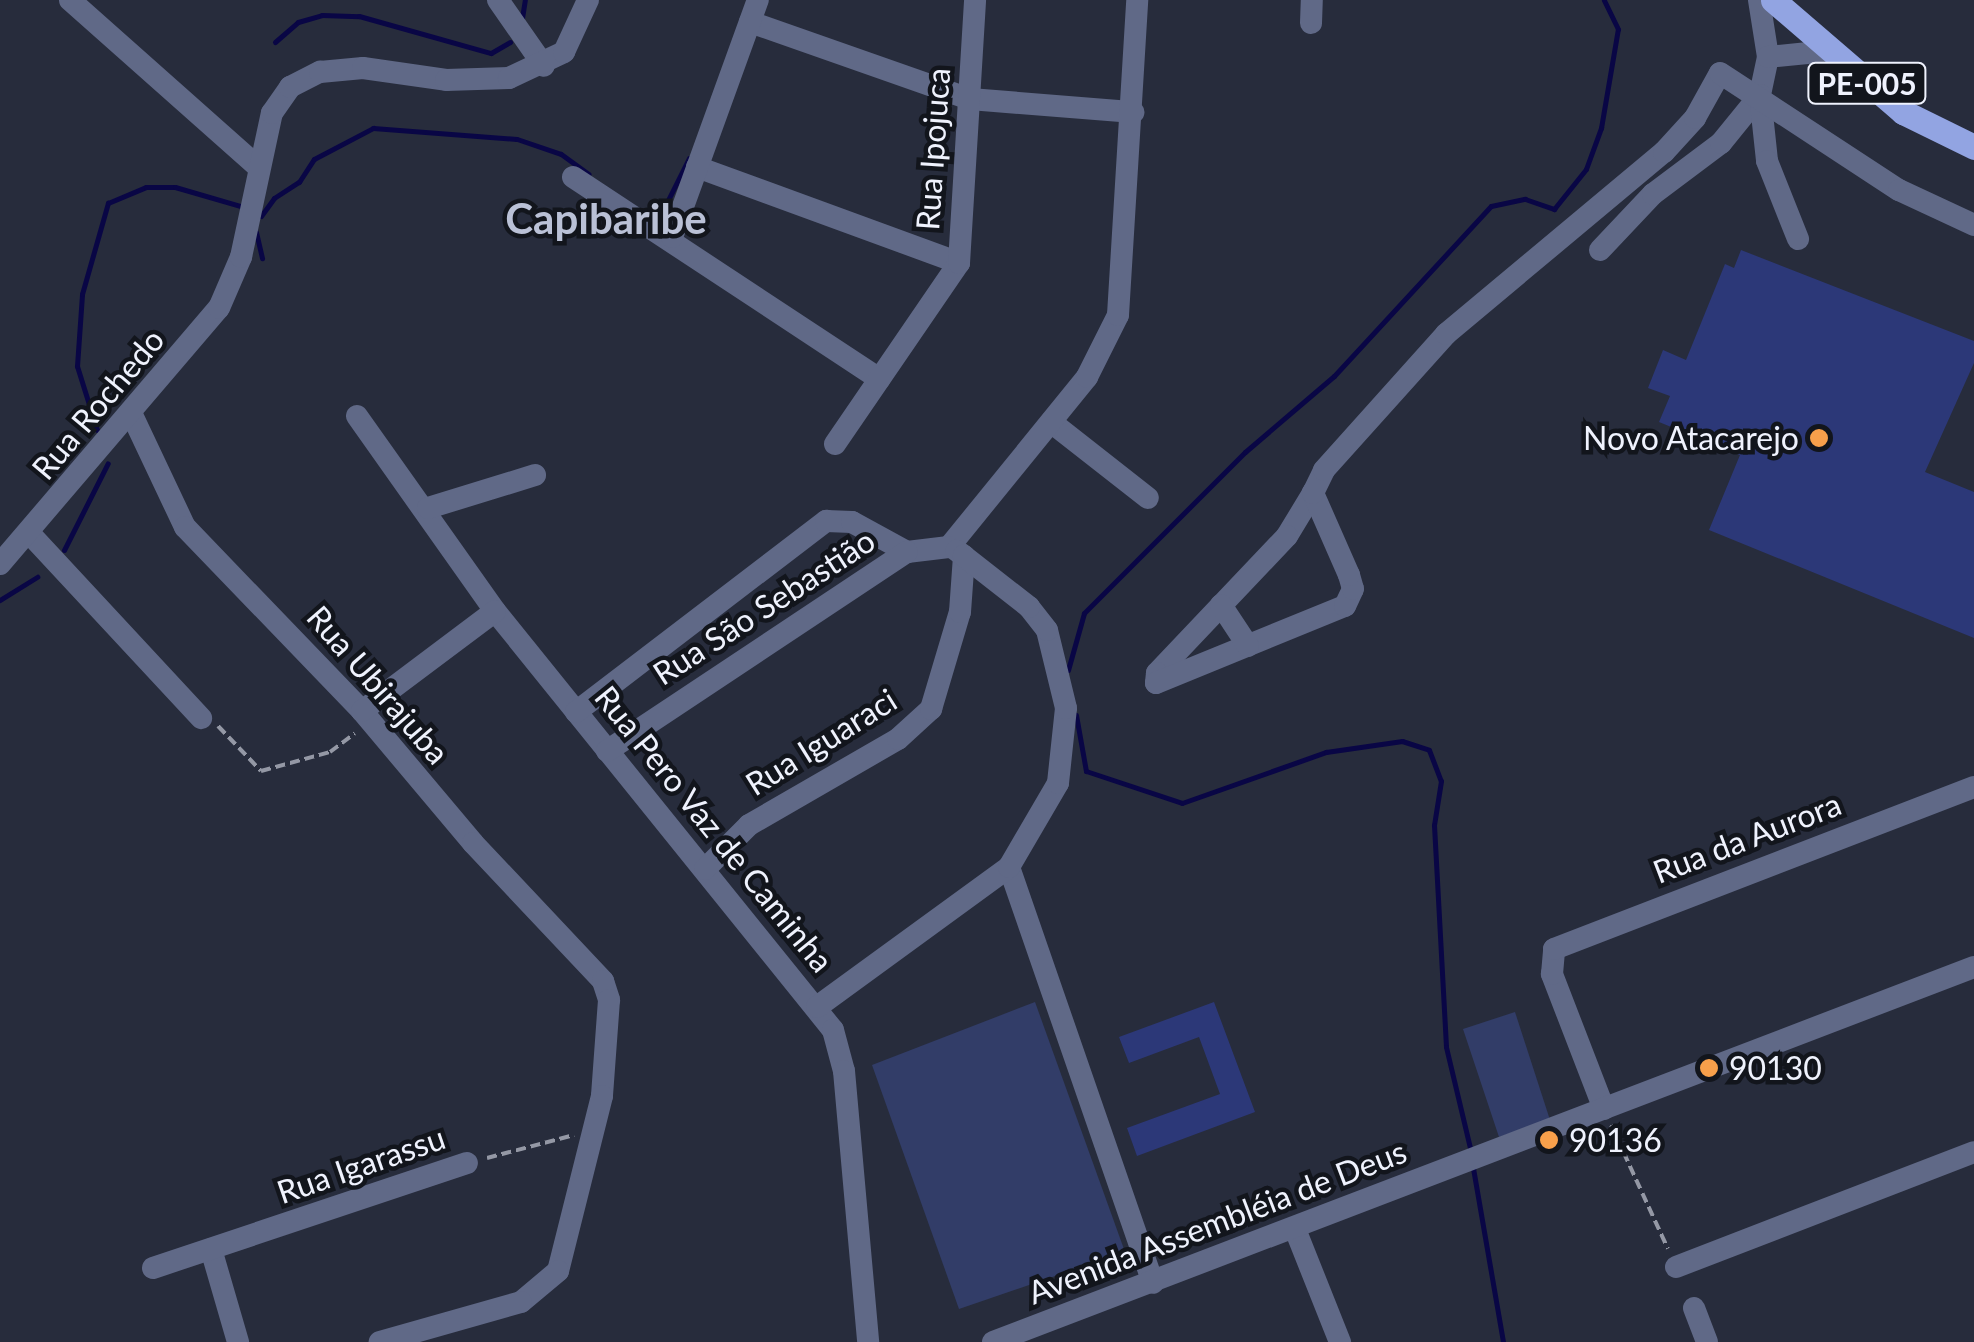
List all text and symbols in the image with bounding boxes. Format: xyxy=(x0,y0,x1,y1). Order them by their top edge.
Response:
road number: PE-005 xyxy=(1807,58,1927,108)
street label: Rua Ipojuca xyxy=(908,66,958,232)
district label: Capibaribe xyxy=(505,193,707,243)
street label: Rua Rochedo xyxy=(24,321,172,487)
place label: Novo Atacarejo xyxy=(1582,419,1799,457)
marker: Novo Atacarejo xyxy=(1808,427,1830,449)
street label: Rua São Sebastião xyxy=(646,521,882,693)
street label: Rua Ubirajuba xyxy=(299,598,457,772)
street label: Rua Pero Vaz de Caminha xyxy=(587,678,841,980)
street label: Rua Iguaraci xyxy=(739,681,903,803)
street label: Rua da Aurora xyxy=(1647,784,1847,892)
place label: 90130 xyxy=(1729,1049,1822,1087)
marker: 90130 xyxy=(1698,1057,1720,1079)
street label: Rua Igarassu xyxy=(272,1118,450,1212)
place label: 90136 xyxy=(1569,1121,1662,1159)
marker: 90136 xyxy=(1538,1129,1560,1151)
street label: Avenida Assembléia de Deus xyxy=(1022,1132,1412,1312)

